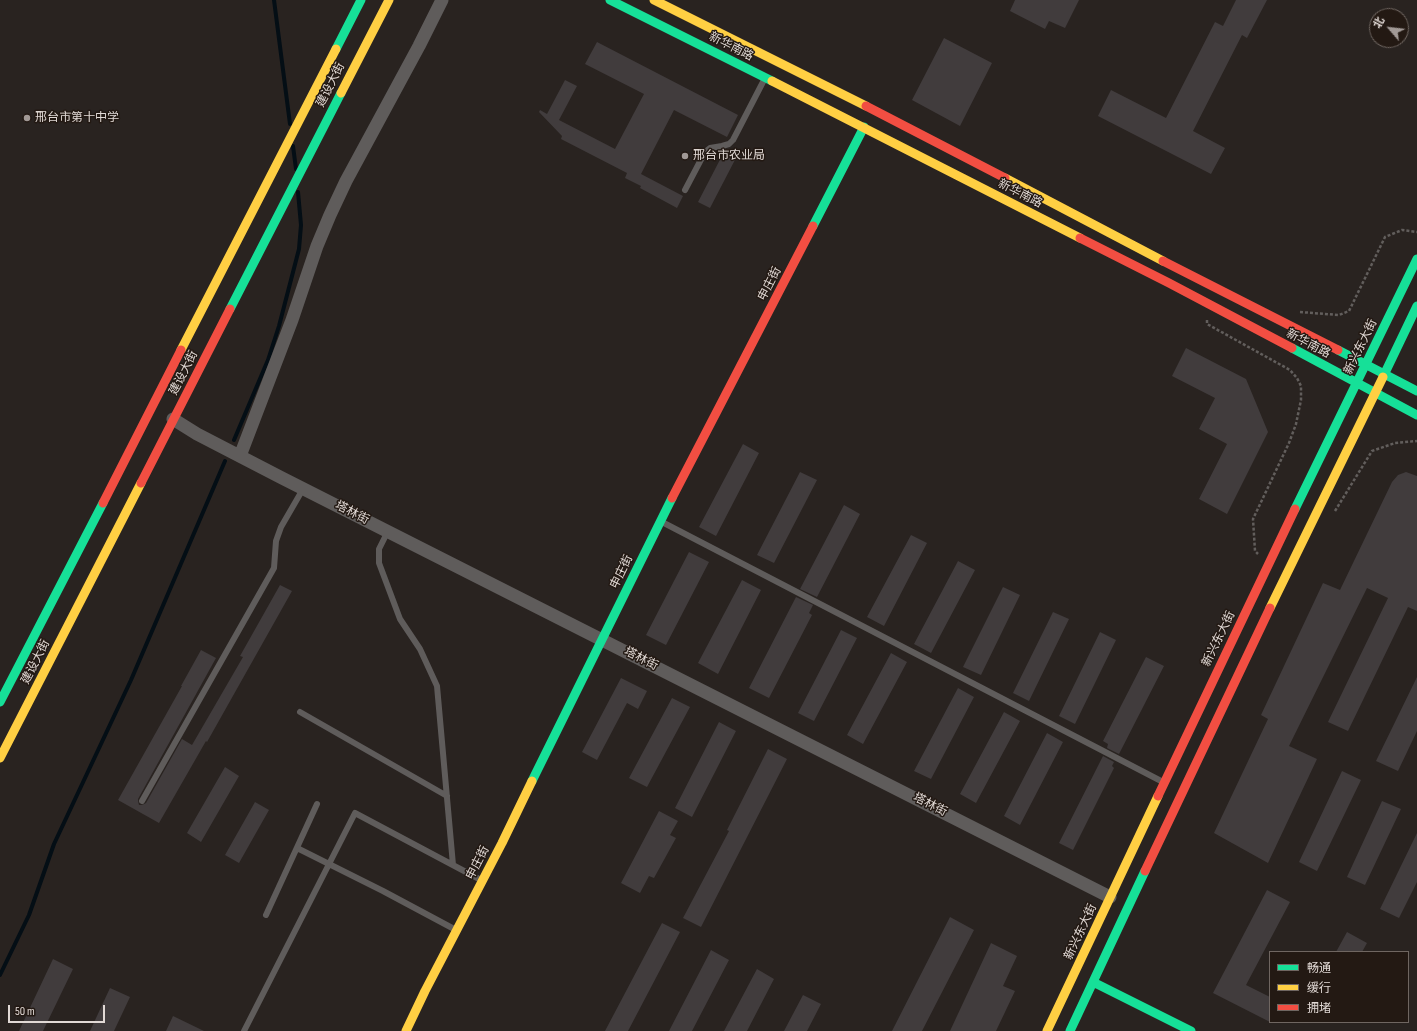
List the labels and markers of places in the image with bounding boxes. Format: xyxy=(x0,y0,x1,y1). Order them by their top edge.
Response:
place label: 邢台市第十中学 xyxy=(35,111,119,125)
marker: 邢台市第十中学 xyxy=(22,113,32,123)
place label: 邢台市农业局 xyxy=(693,149,765,163)
marker: 邢台市农业局 xyxy=(680,151,690,161)

